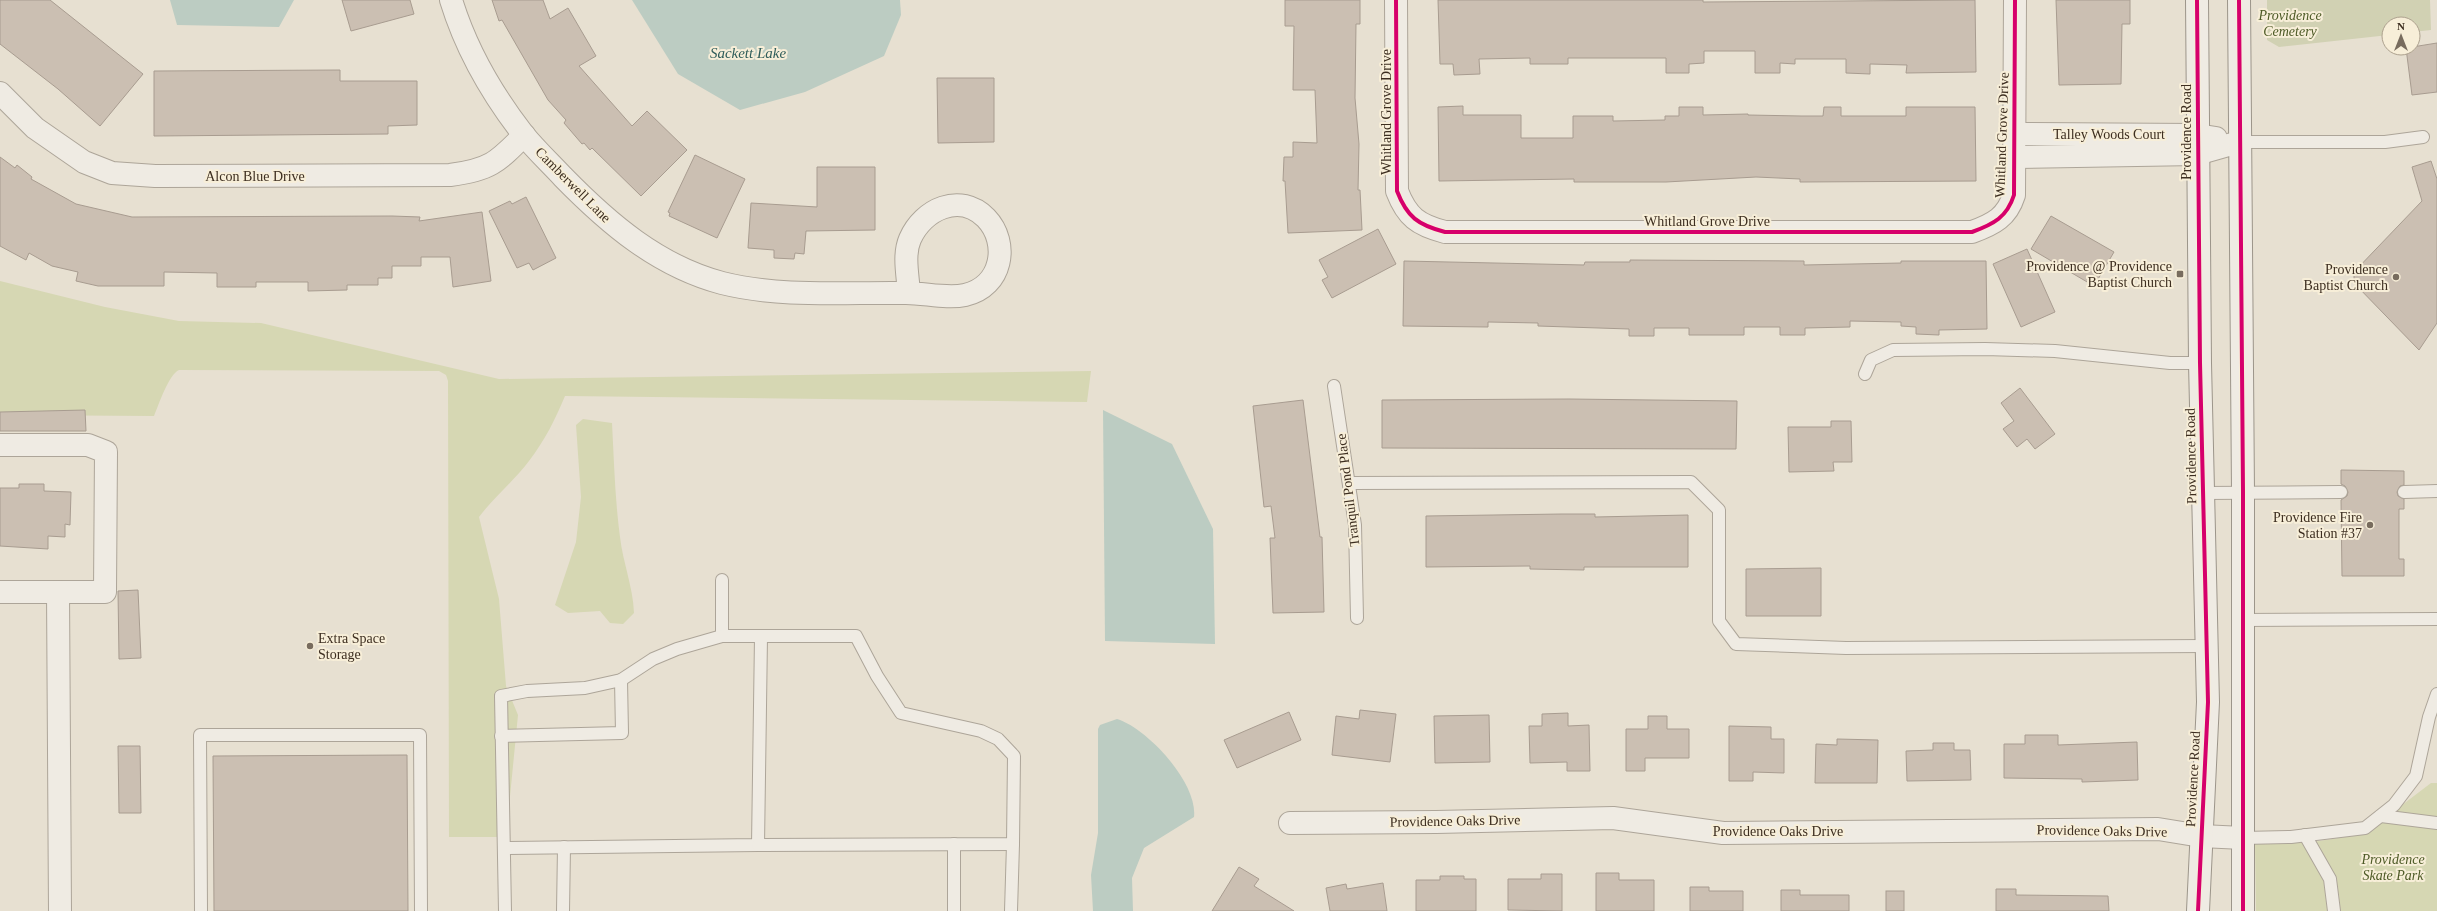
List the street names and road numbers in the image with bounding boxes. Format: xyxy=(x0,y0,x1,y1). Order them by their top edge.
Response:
street label: Whitland Grove Drive xyxy=(1379,49,1394,175)
street label: Whitland Grove Drive xyxy=(1992,72,2012,198)
street label: Providence Road xyxy=(2179,84,2194,180)
street label: Talley Woods Court xyxy=(2053,127,2165,142)
street label: Camberwell Lane xyxy=(532,144,614,226)
street label: Alcon Blue Drive xyxy=(205,169,305,184)
street label: Whitland Grove Drive xyxy=(1644,214,1770,229)
street label: Providence Road xyxy=(2183,408,2199,504)
street label: Tranquil Pond Place xyxy=(1334,433,1362,547)
street label: Providence Road xyxy=(2183,731,2203,827)
street label: Providence Oaks Drive xyxy=(1390,812,1520,830)
street label: Providence Oaks Drive xyxy=(2037,822,2167,840)
street label: Providence Oaks Drive xyxy=(1713,824,1843,839)

